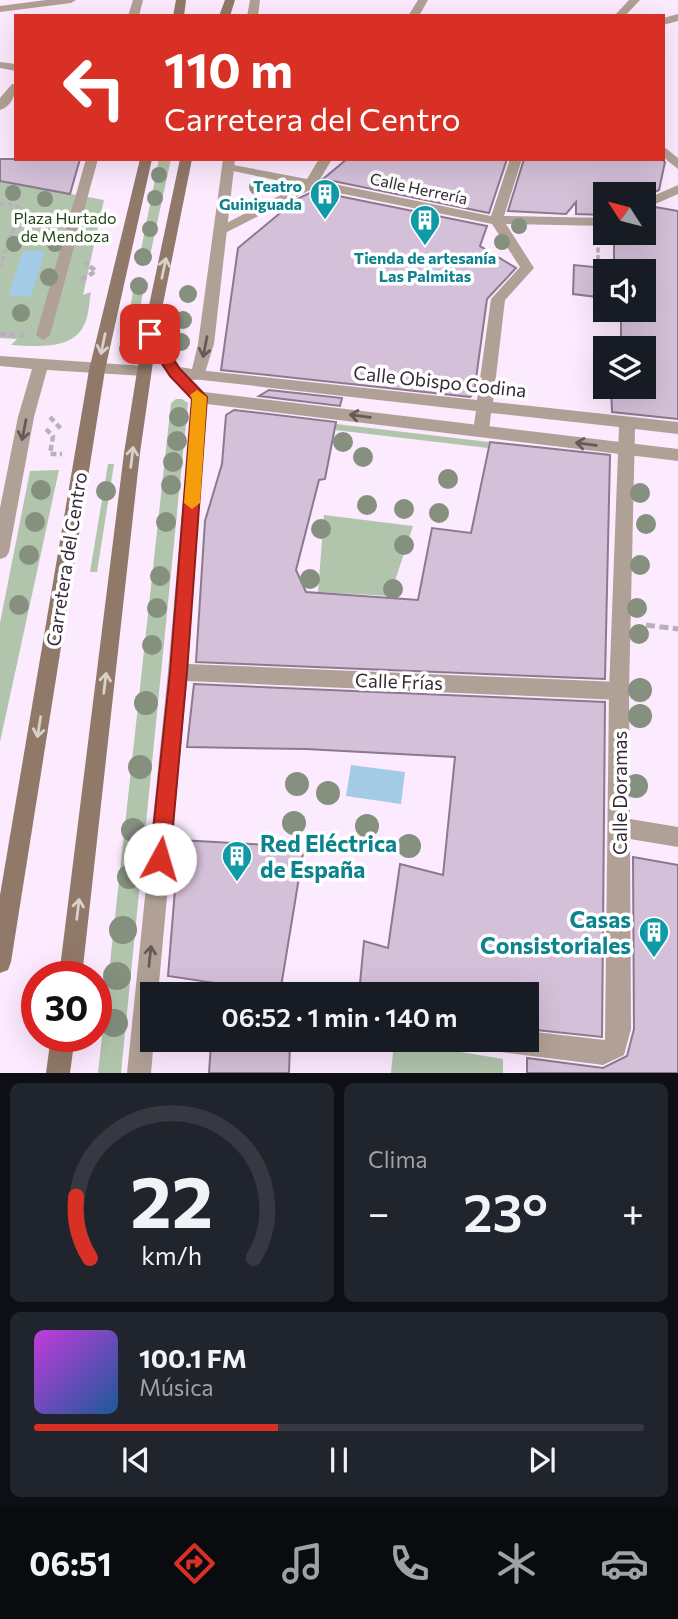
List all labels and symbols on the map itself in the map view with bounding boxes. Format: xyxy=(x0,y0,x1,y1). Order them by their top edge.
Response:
street label: Calle Herrería xyxy=(368,168,470,208)
place label: Teatro Guiniguada xyxy=(219,176,302,213)
building icon: Teatro Guiniguada xyxy=(308,177,342,221)
north arrow xyxy=(593,182,656,245)
building icon: Tienda de artesanía Las Palmitas xyxy=(408,203,442,247)
park label: Plaza Hurtado de Mendoza xyxy=(14,208,116,245)
place label: Tienda de artesanía Las Palmitas xyxy=(354,248,496,285)
one-way arrow xyxy=(157,257,171,280)
pin xyxy=(120,304,180,364)
one-way arrow xyxy=(95,332,109,355)
one-way arrow xyxy=(198,335,211,358)
street label: Calle Obispo Codina xyxy=(352,360,528,402)
one-way arrow xyxy=(349,410,372,423)
one-way arrow xyxy=(16,418,30,441)
one-way arrow xyxy=(575,437,598,450)
one-way arrow xyxy=(125,446,138,469)
street label: Carretera del Centro xyxy=(41,470,91,648)
street label: Calle Frías xyxy=(355,668,443,694)
one-way arrow xyxy=(98,672,111,695)
one-way arrow xyxy=(32,715,45,738)
street label: Calle Doramas xyxy=(608,731,631,855)
position arrow xyxy=(123,822,197,896)
place label: Red Eléctrica de España xyxy=(260,829,397,883)
building icon: Red Eléctrica de España xyxy=(220,839,254,883)
one-way arrow xyxy=(71,898,84,921)
place label: Casas Consistoriales xyxy=(480,905,631,959)
building icon: Casas Consistoriales xyxy=(637,915,671,959)
one-way arrow xyxy=(144,945,157,968)
speed limit sign: 30 xyxy=(21,961,112,1052)

